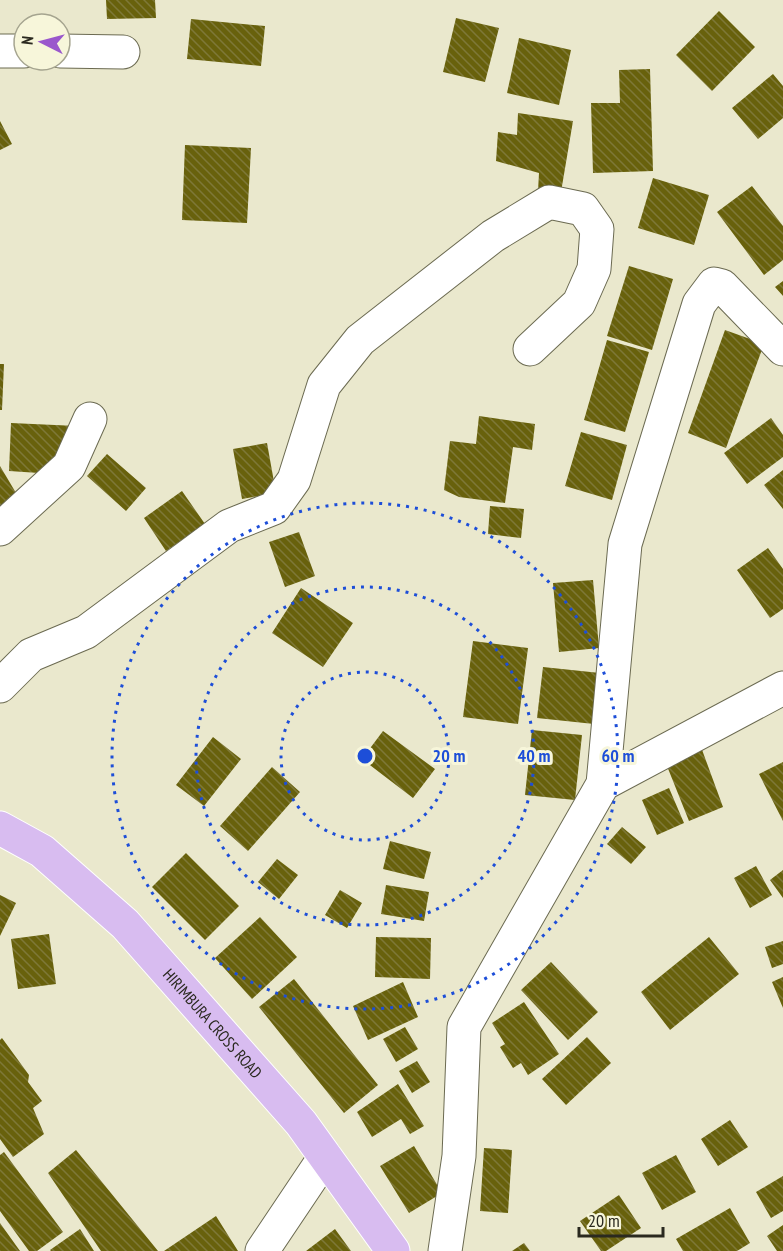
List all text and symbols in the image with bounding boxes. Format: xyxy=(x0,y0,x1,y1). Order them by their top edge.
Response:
north arrow xyxy=(12,12,72,72)
text: N xyxy=(17,35,37,46)
text: 20 m xyxy=(433,744,465,767)
text: 40 m xyxy=(518,744,550,767)
text: 60 m xyxy=(602,744,634,767)
centre of rings xyxy=(355,746,375,766)
street label: HIRIMBURA CROSS ROAD xyxy=(159,964,267,1082)
scale bar xyxy=(579,1200,663,1238)
text: 20 m xyxy=(588,1209,620,1232)

